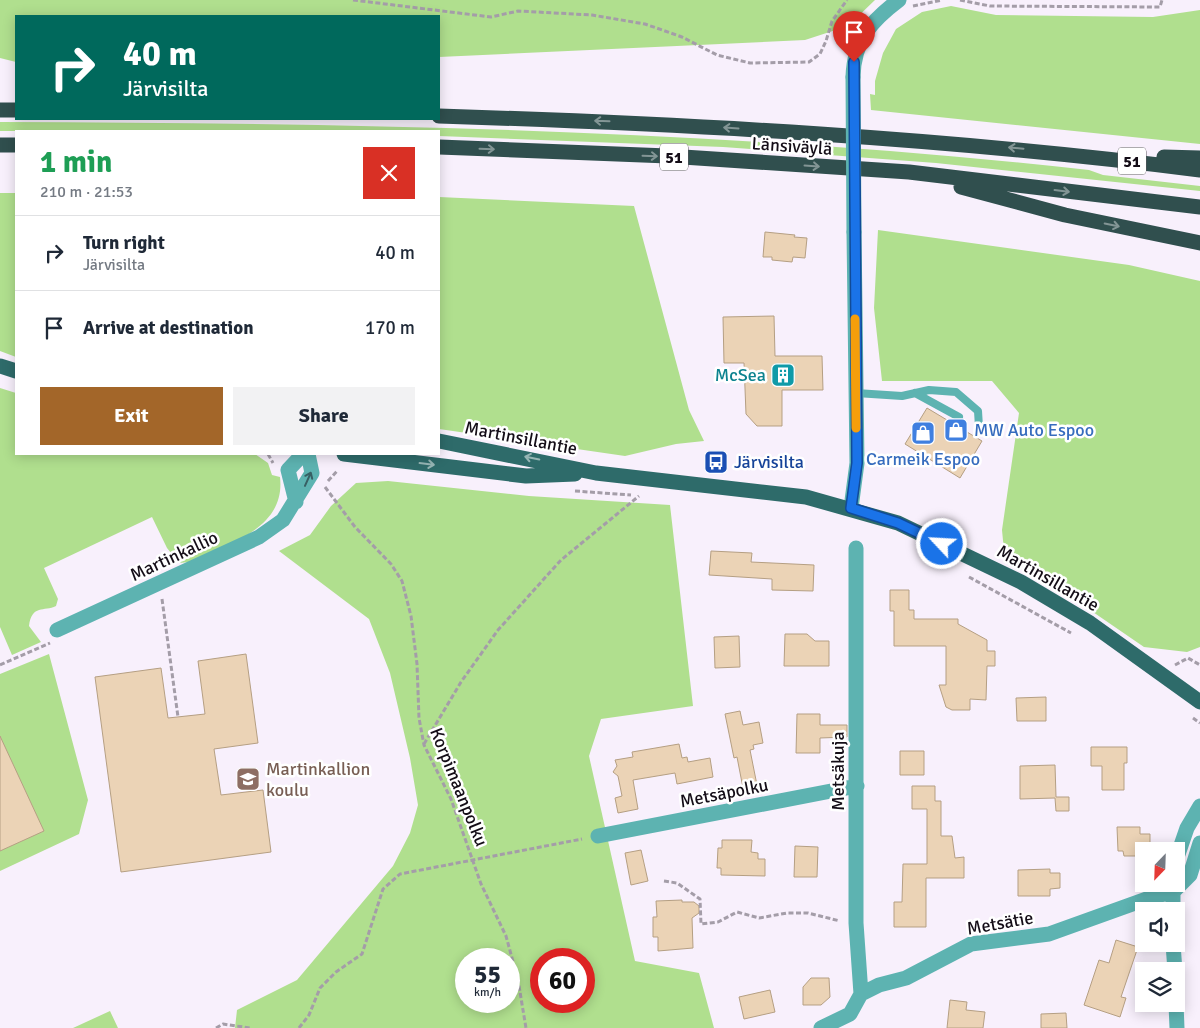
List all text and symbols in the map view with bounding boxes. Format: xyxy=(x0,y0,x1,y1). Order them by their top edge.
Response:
pin xyxy=(833,11,875,62)
icon: arrive xyxy=(840,18,868,46)
text: 40 m xyxy=(123,32,197,75)
icon: right xyxy=(40,35,105,100)
text: Järvisilta xyxy=(123,75,208,102)
one-way arrow xyxy=(594,117,610,126)
one-way arrow xyxy=(724,123,740,132)
street label: Länsiväylä xyxy=(751,132,833,160)
text: 1 min xyxy=(40,144,112,181)
road number: 51 xyxy=(660,144,688,170)
one-way arrow xyxy=(1008,144,1024,153)
one-way arrow xyxy=(479,145,495,154)
button: close xyxy=(363,147,415,199)
road number: 51 xyxy=(1118,148,1146,175)
one-way arrow xyxy=(642,151,658,160)
one-way arrow xyxy=(804,161,820,171)
text: 210 m · 21:53 xyxy=(40,182,133,202)
one-way arrow xyxy=(1053,186,1069,196)
one-way arrow xyxy=(1104,221,1120,230)
text: Turn right xyxy=(83,231,165,255)
icon: right xyxy=(40,239,68,267)
text: 40 m xyxy=(375,241,415,265)
text: Järvisilta xyxy=(83,255,145,275)
icon: arrive xyxy=(40,314,68,342)
text: Arrive at destination xyxy=(83,316,254,340)
text: 170 m xyxy=(365,316,415,340)
building icon: McSea xyxy=(770,362,796,388)
place label: McSea xyxy=(715,364,766,386)
button: Exit xyxy=(40,387,223,445)
button: Share xyxy=(233,387,415,445)
street label: Martinsillantie xyxy=(463,416,579,460)
shop icon: MW Auto Espoo xyxy=(943,417,969,443)
place label: MW Auto Espoo xyxy=(974,419,1094,441)
shop icon: Carmeik Espoo xyxy=(910,420,936,446)
place label: Carmeik Espoo xyxy=(866,448,980,470)
bus stop icon: Järvisilta xyxy=(703,449,729,475)
place label: Järvisilta xyxy=(734,451,804,473)
one-way arrow xyxy=(524,453,540,462)
one-way arrow xyxy=(419,459,435,469)
one-way arrow xyxy=(304,472,314,487)
position arrow xyxy=(915,517,967,569)
street label: Martinkallio xyxy=(127,526,221,586)
street label: Martinsillantie xyxy=(993,540,1103,616)
street label: Korpimaanpolku xyxy=(425,724,493,850)
street label: Metsäkuja xyxy=(827,731,849,811)
place label: Martinkallion koulu xyxy=(266,758,370,801)
school or university icon: Martinkallion koulu xyxy=(235,766,261,792)
street label: Metsäpolku xyxy=(678,774,770,812)
north arrow xyxy=(1135,842,1185,892)
map controls xyxy=(1135,842,1185,1012)
button: sound xyxy=(1135,902,1185,952)
street label: Metsätie xyxy=(965,906,1035,940)
speed limit sign: 60 xyxy=(530,948,595,1013)
text: 55 xyxy=(474,959,501,990)
button: layers xyxy=(1135,962,1185,1012)
text: km/h xyxy=(474,985,501,1000)

